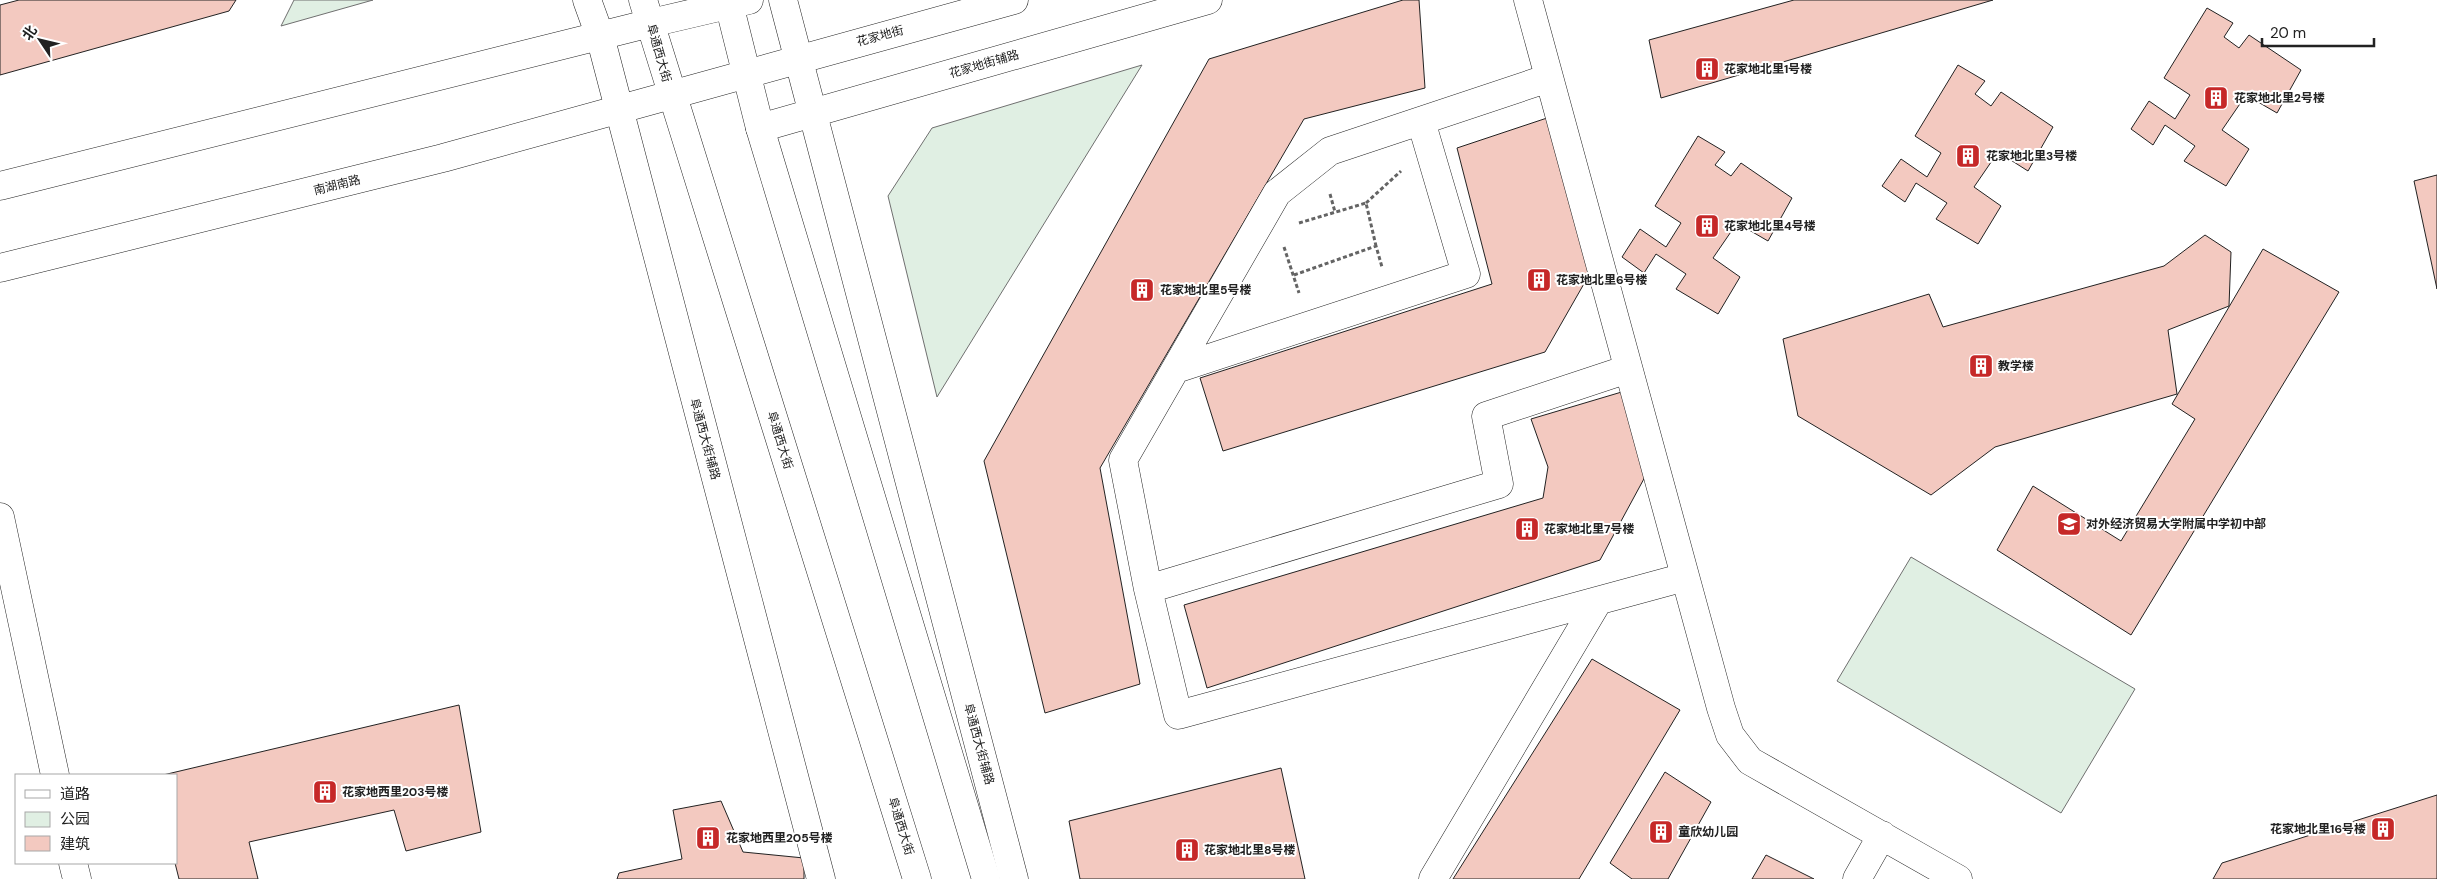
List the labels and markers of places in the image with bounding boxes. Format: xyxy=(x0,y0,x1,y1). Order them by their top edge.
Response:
building icon: 花家地北里1号楼 xyxy=(1694,56,1720,82)
place label: 花家地北里1号楼 xyxy=(1724,61,1812,77)
building icon: 花家地北里2号楼 xyxy=(2203,85,2229,111)
place label: 花家地北里2号楼 xyxy=(2234,90,2325,106)
building icon: 花家地北里3号楼 xyxy=(1955,143,1981,169)
place label: 花家地北里3号楼 xyxy=(1986,148,2077,164)
building icon: 花家地北里4号楼 xyxy=(1694,213,1720,239)
place label: 花家地北里4号楼 xyxy=(1724,218,1816,234)
building icon: 花家地北里6号楼 xyxy=(1526,267,1552,293)
place label: 花家地北里6号楼 xyxy=(1556,272,1648,288)
building icon: 花家地北里5号楼 xyxy=(1129,277,1155,303)
place label: 花家地北里5号楼 xyxy=(1160,282,1251,298)
building icon: 教学楼 xyxy=(1968,353,1994,379)
place label: 教学楼 xyxy=(1998,358,2034,374)
school or university icon: 对外经济贸易大学附属中学初中部 xyxy=(2056,511,2082,537)
building icon: 花家地北里7号楼 xyxy=(1514,516,1540,542)
place label: 对外经济贸易大学附属中学初中部 xyxy=(2086,516,2266,532)
place label: 花家地北里7号楼 xyxy=(1544,521,1634,537)
building icon: 花家地西里203号楼 xyxy=(312,779,338,805)
place label: 花家地西里203号楼 xyxy=(342,784,449,800)
building icon: 花家地北里16号楼 xyxy=(2370,816,2396,842)
building icon: 童欣幼儿园 xyxy=(1648,819,1674,845)
place label: 花家地北里16号楼 xyxy=(2270,821,2366,837)
place label: 童欣幼儿园 xyxy=(1678,824,1738,840)
building icon: 花家地西里205号楼 xyxy=(695,825,721,851)
place label: 花家地西里205号楼 xyxy=(726,830,833,846)
building icon: 花家地北里8号楼 xyxy=(1174,837,1200,863)
place label: 花家地北里8号楼 xyxy=(1204,842,1296,858)

